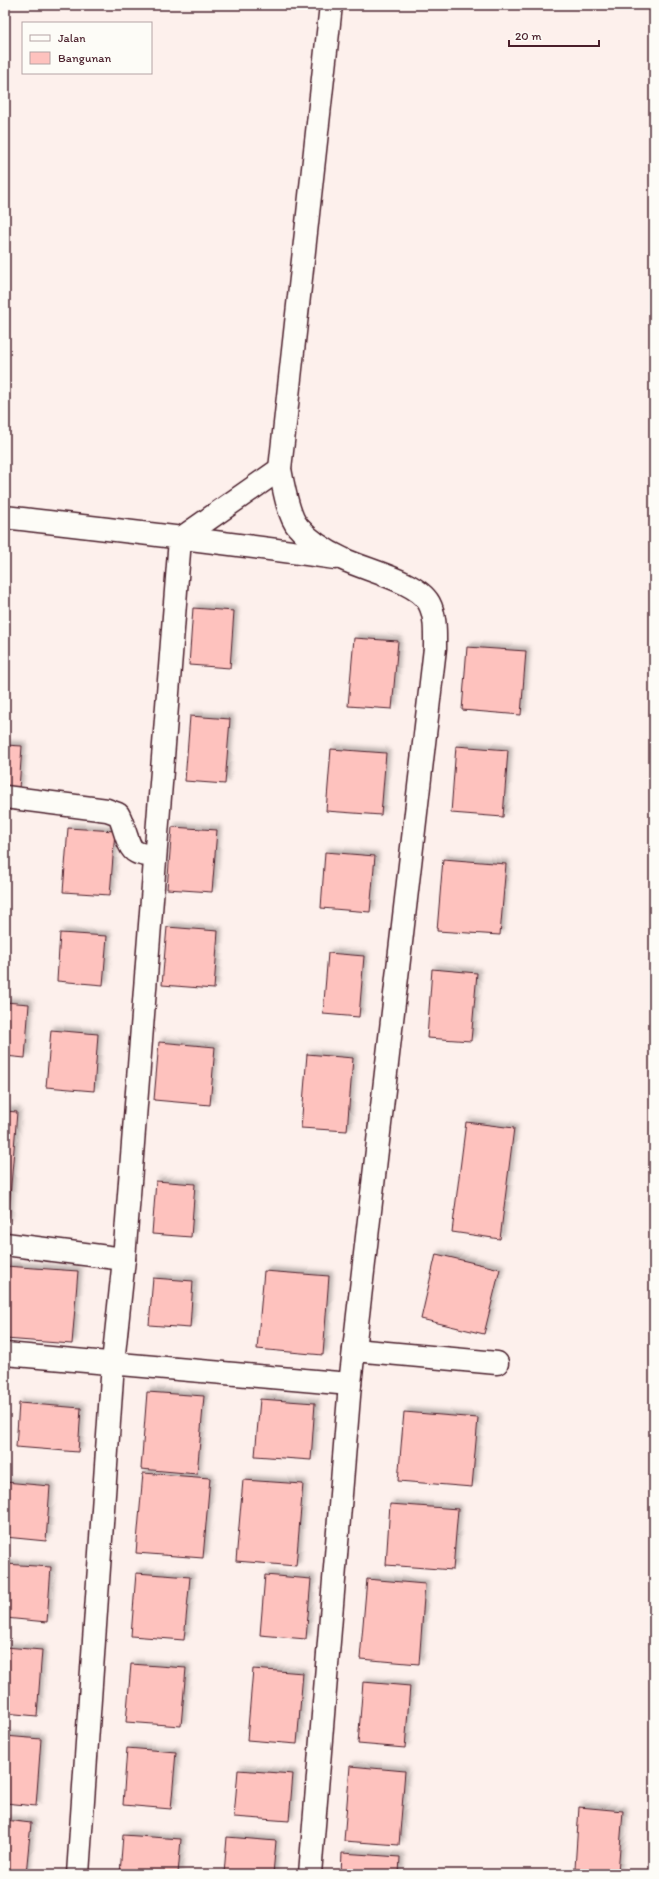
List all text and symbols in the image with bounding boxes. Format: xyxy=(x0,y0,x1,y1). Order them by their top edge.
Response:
legend xyxy=(22,22,152,74)
scale bar xyxy=(509,22,599,48)
text: 20 m xyxy=(515,29,542,43)
text: Jalan xyxy=(58,31,86,45)
text: Bangunan xyxy=(58,51,111,65)

